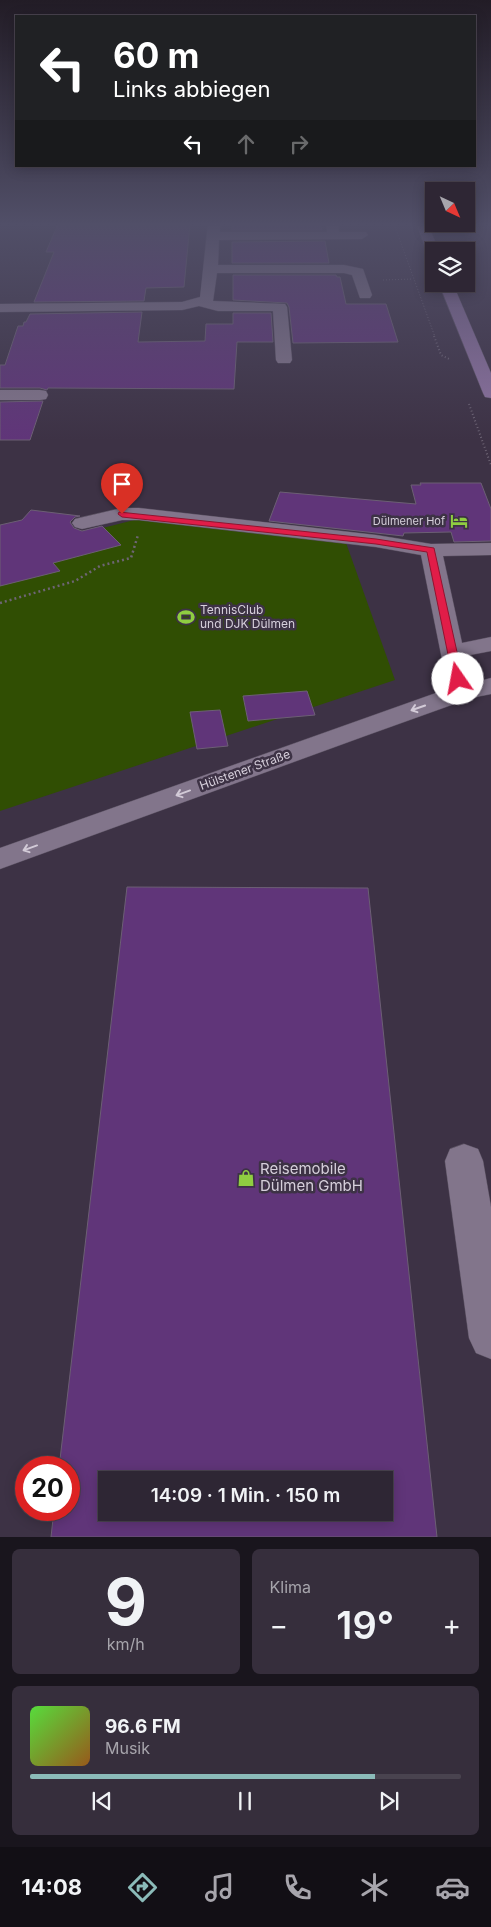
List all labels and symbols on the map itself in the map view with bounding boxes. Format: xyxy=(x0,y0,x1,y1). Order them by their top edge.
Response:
north arrow xyxy=(425,182,475,232)
pin xyxy=(101,463,143,514)
hotel icon: Dülmener Hof xyxy=(449,511,469,531)
place label: Dülmener Hof xyxy=(373,514,445,528)
place label: TennisClub und DJK Dülmen xyxy=(200,602,295,631)
sports icon: TennisClub und DJK Dülmen xyxy=(176,607,196,627)
position arrow xyxy=(431,652,483,704)
one-way arrow xyxy=(411,704,426,713)
street label: Hülstener Straße xyxy=(197,746,292,793)
one-way arrow xyxy=(176,789,191,798)
one-way arrow xyxy=(23,844,38,853)
place label: Reisemobile Dülmen GmbH xyxy=(260,1159,363,1195)
shop icon: Reisemobile Dülmen GmbH xyxy=(236,1168,256,1188)
speed limit sign: 20 xyxy=(15,1456,80,1521)

